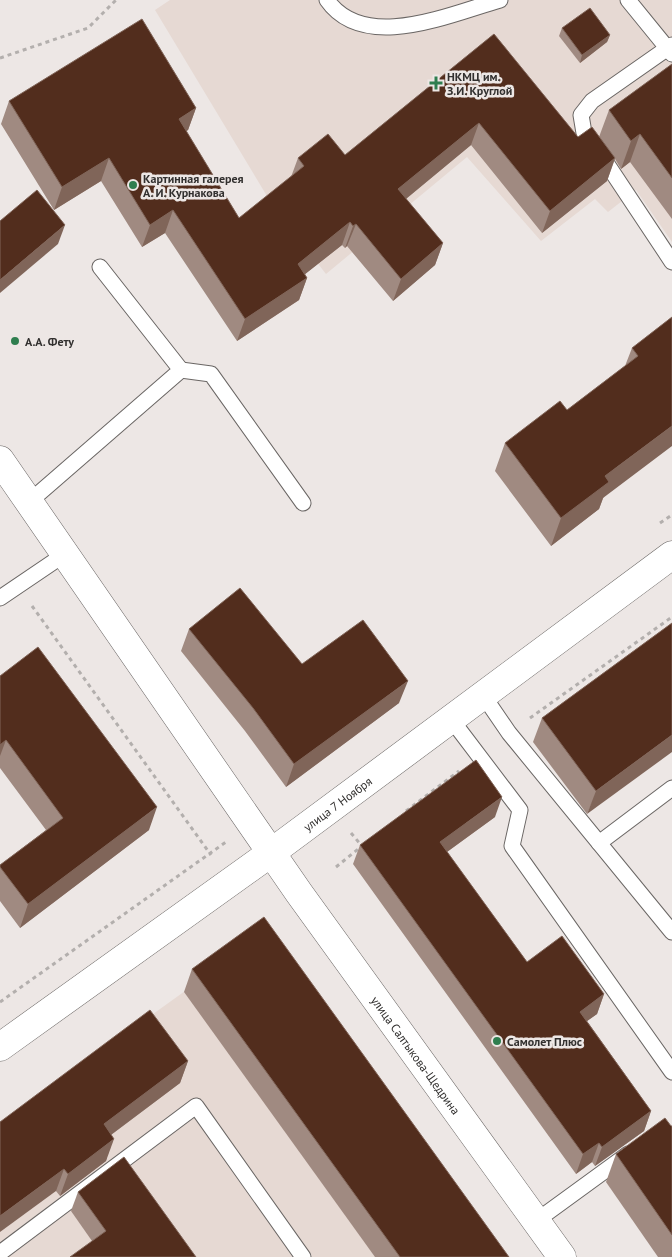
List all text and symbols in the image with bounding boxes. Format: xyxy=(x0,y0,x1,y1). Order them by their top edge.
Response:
place label: НКМЦ им. З.И. Круглой xyxy=(447,69,512,98)
marker: НКМЦ им. З.И. Круглой xyxy=(429,76,443,90)
place label: Картинная галерея А. И. Курнакова xyxy=(143,171,244,200)
marker: Картинная галерея А. И. Курнакова xyxy=(127,179,139,191)
place label: А.А. Фету xyxy=(25,334,74,349)
marker: А.А. Фету xyxy=(9,335,21,347)
street label: улица 7 Ноября xyxy=(300,773,375,834)
street label: улица Салтыкова-Щедрина xyxy=(368,993,464,1117)
place label: Самолет Плюс xyxy=(507,1034,582,1049)
marker: Самолет Плюс xyxy=(491,1035,503,1047)

